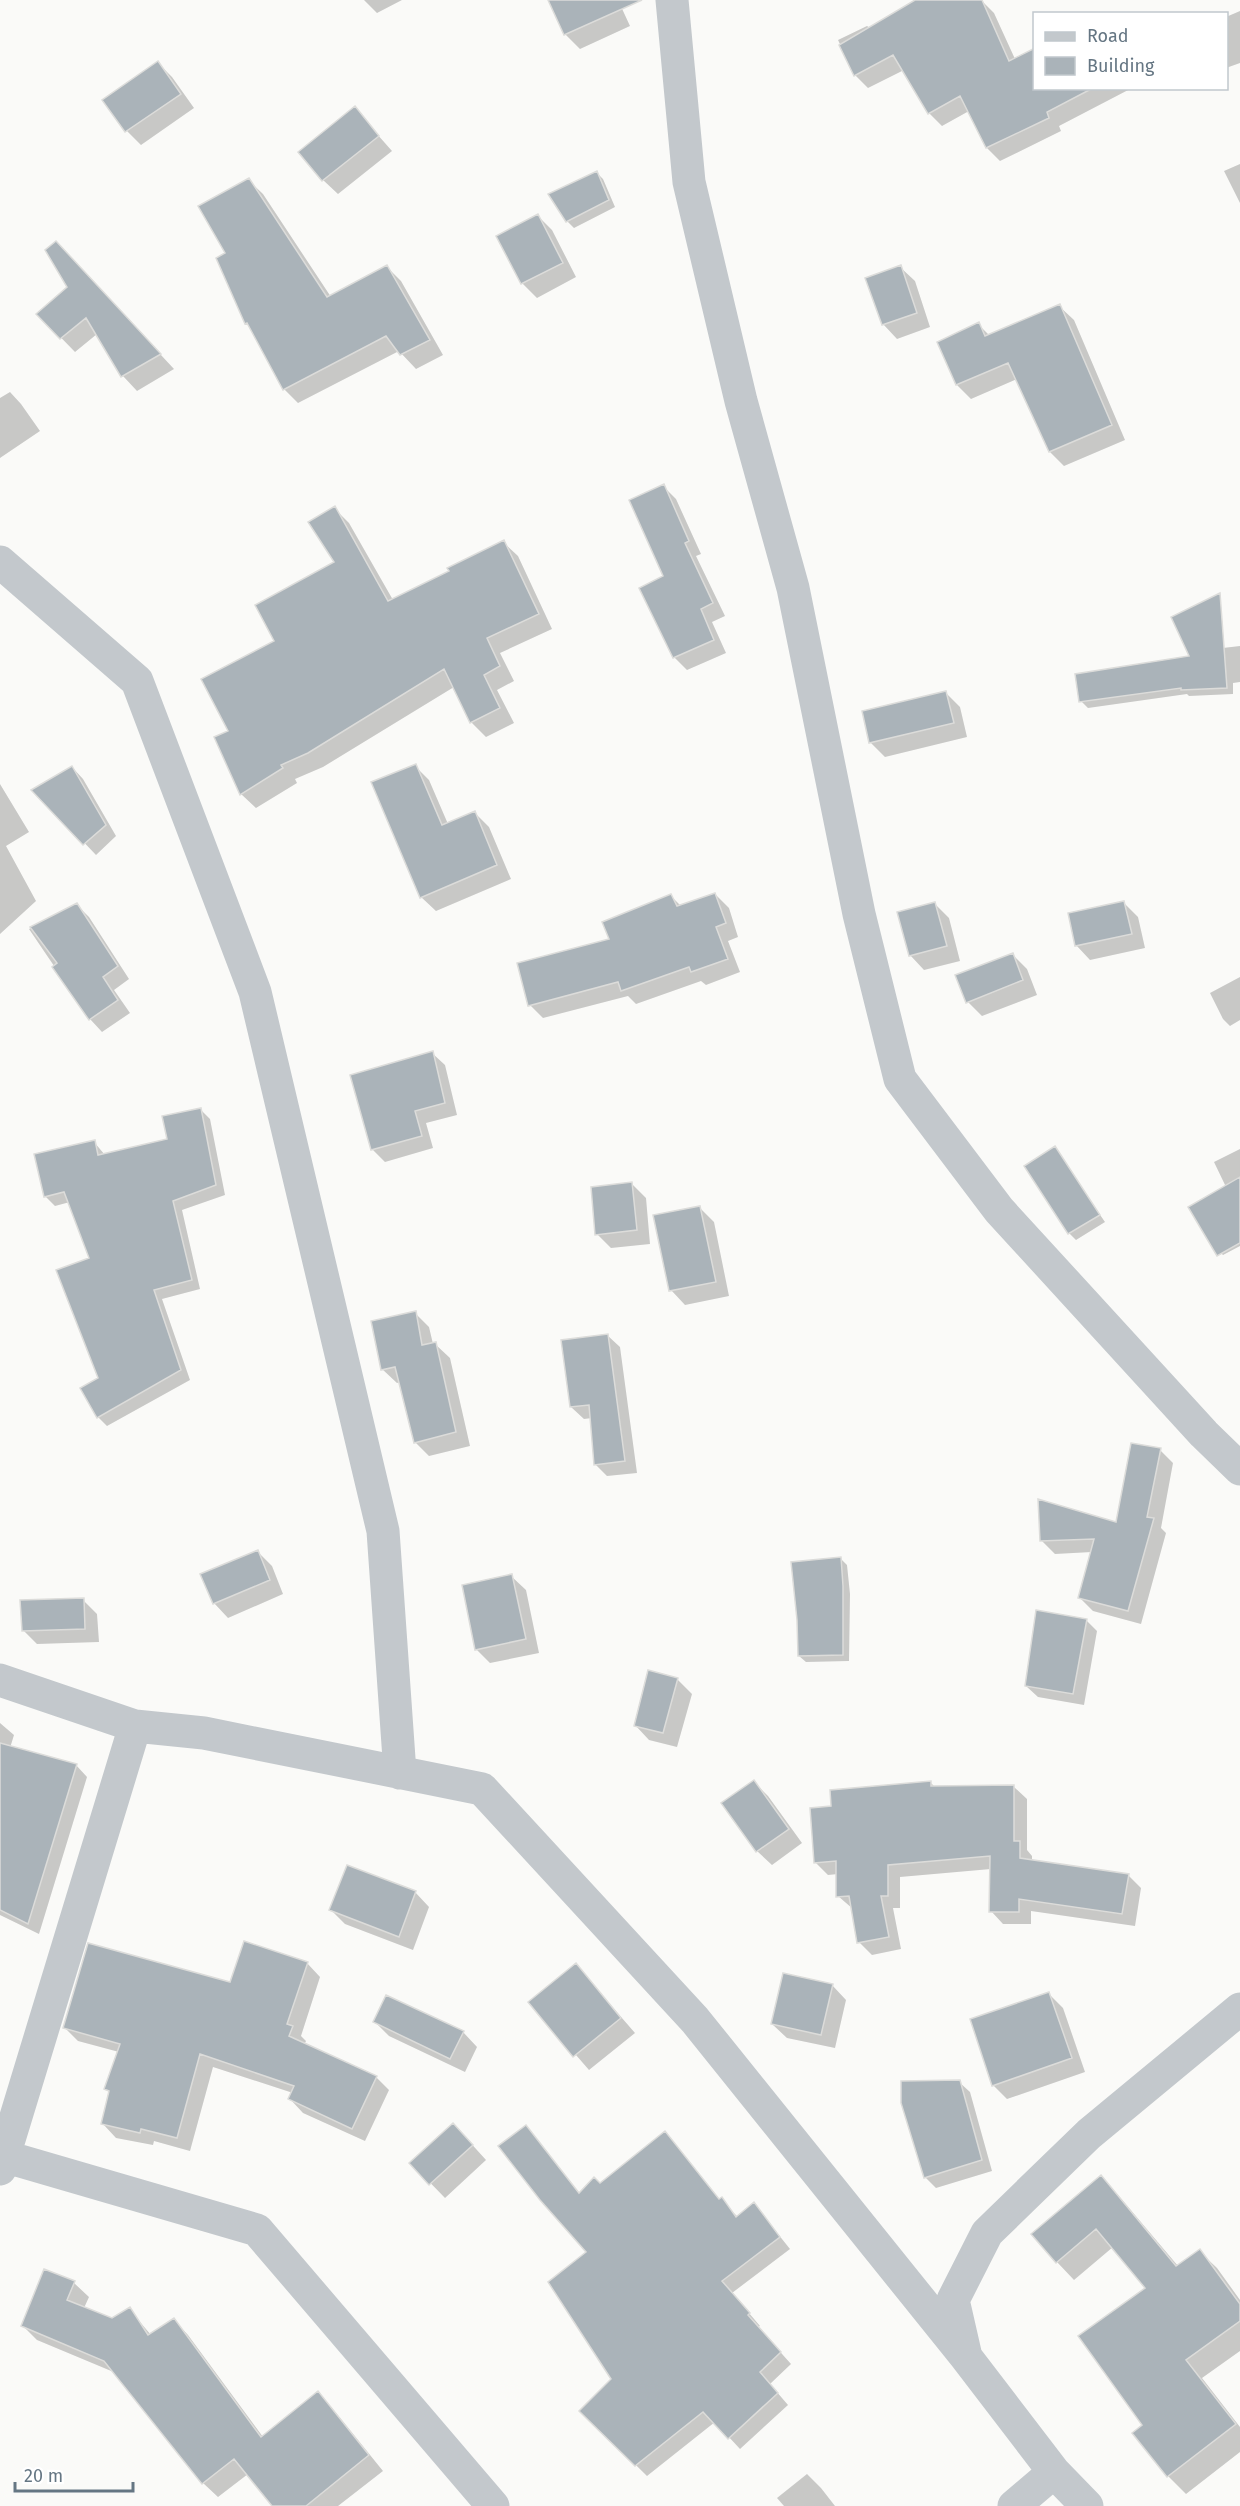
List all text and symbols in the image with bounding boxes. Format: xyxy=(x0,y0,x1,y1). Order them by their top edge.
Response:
legend xyxy=(1033,12,1228,90)
text: Road xyxy=(1087,25,1129,47)
text: Building xyxy=(1087,55,1155,77)
scale bar xyxy=(15,2455,134,2493)
text: 20 m xyxy=(24,2465,63,2487)

